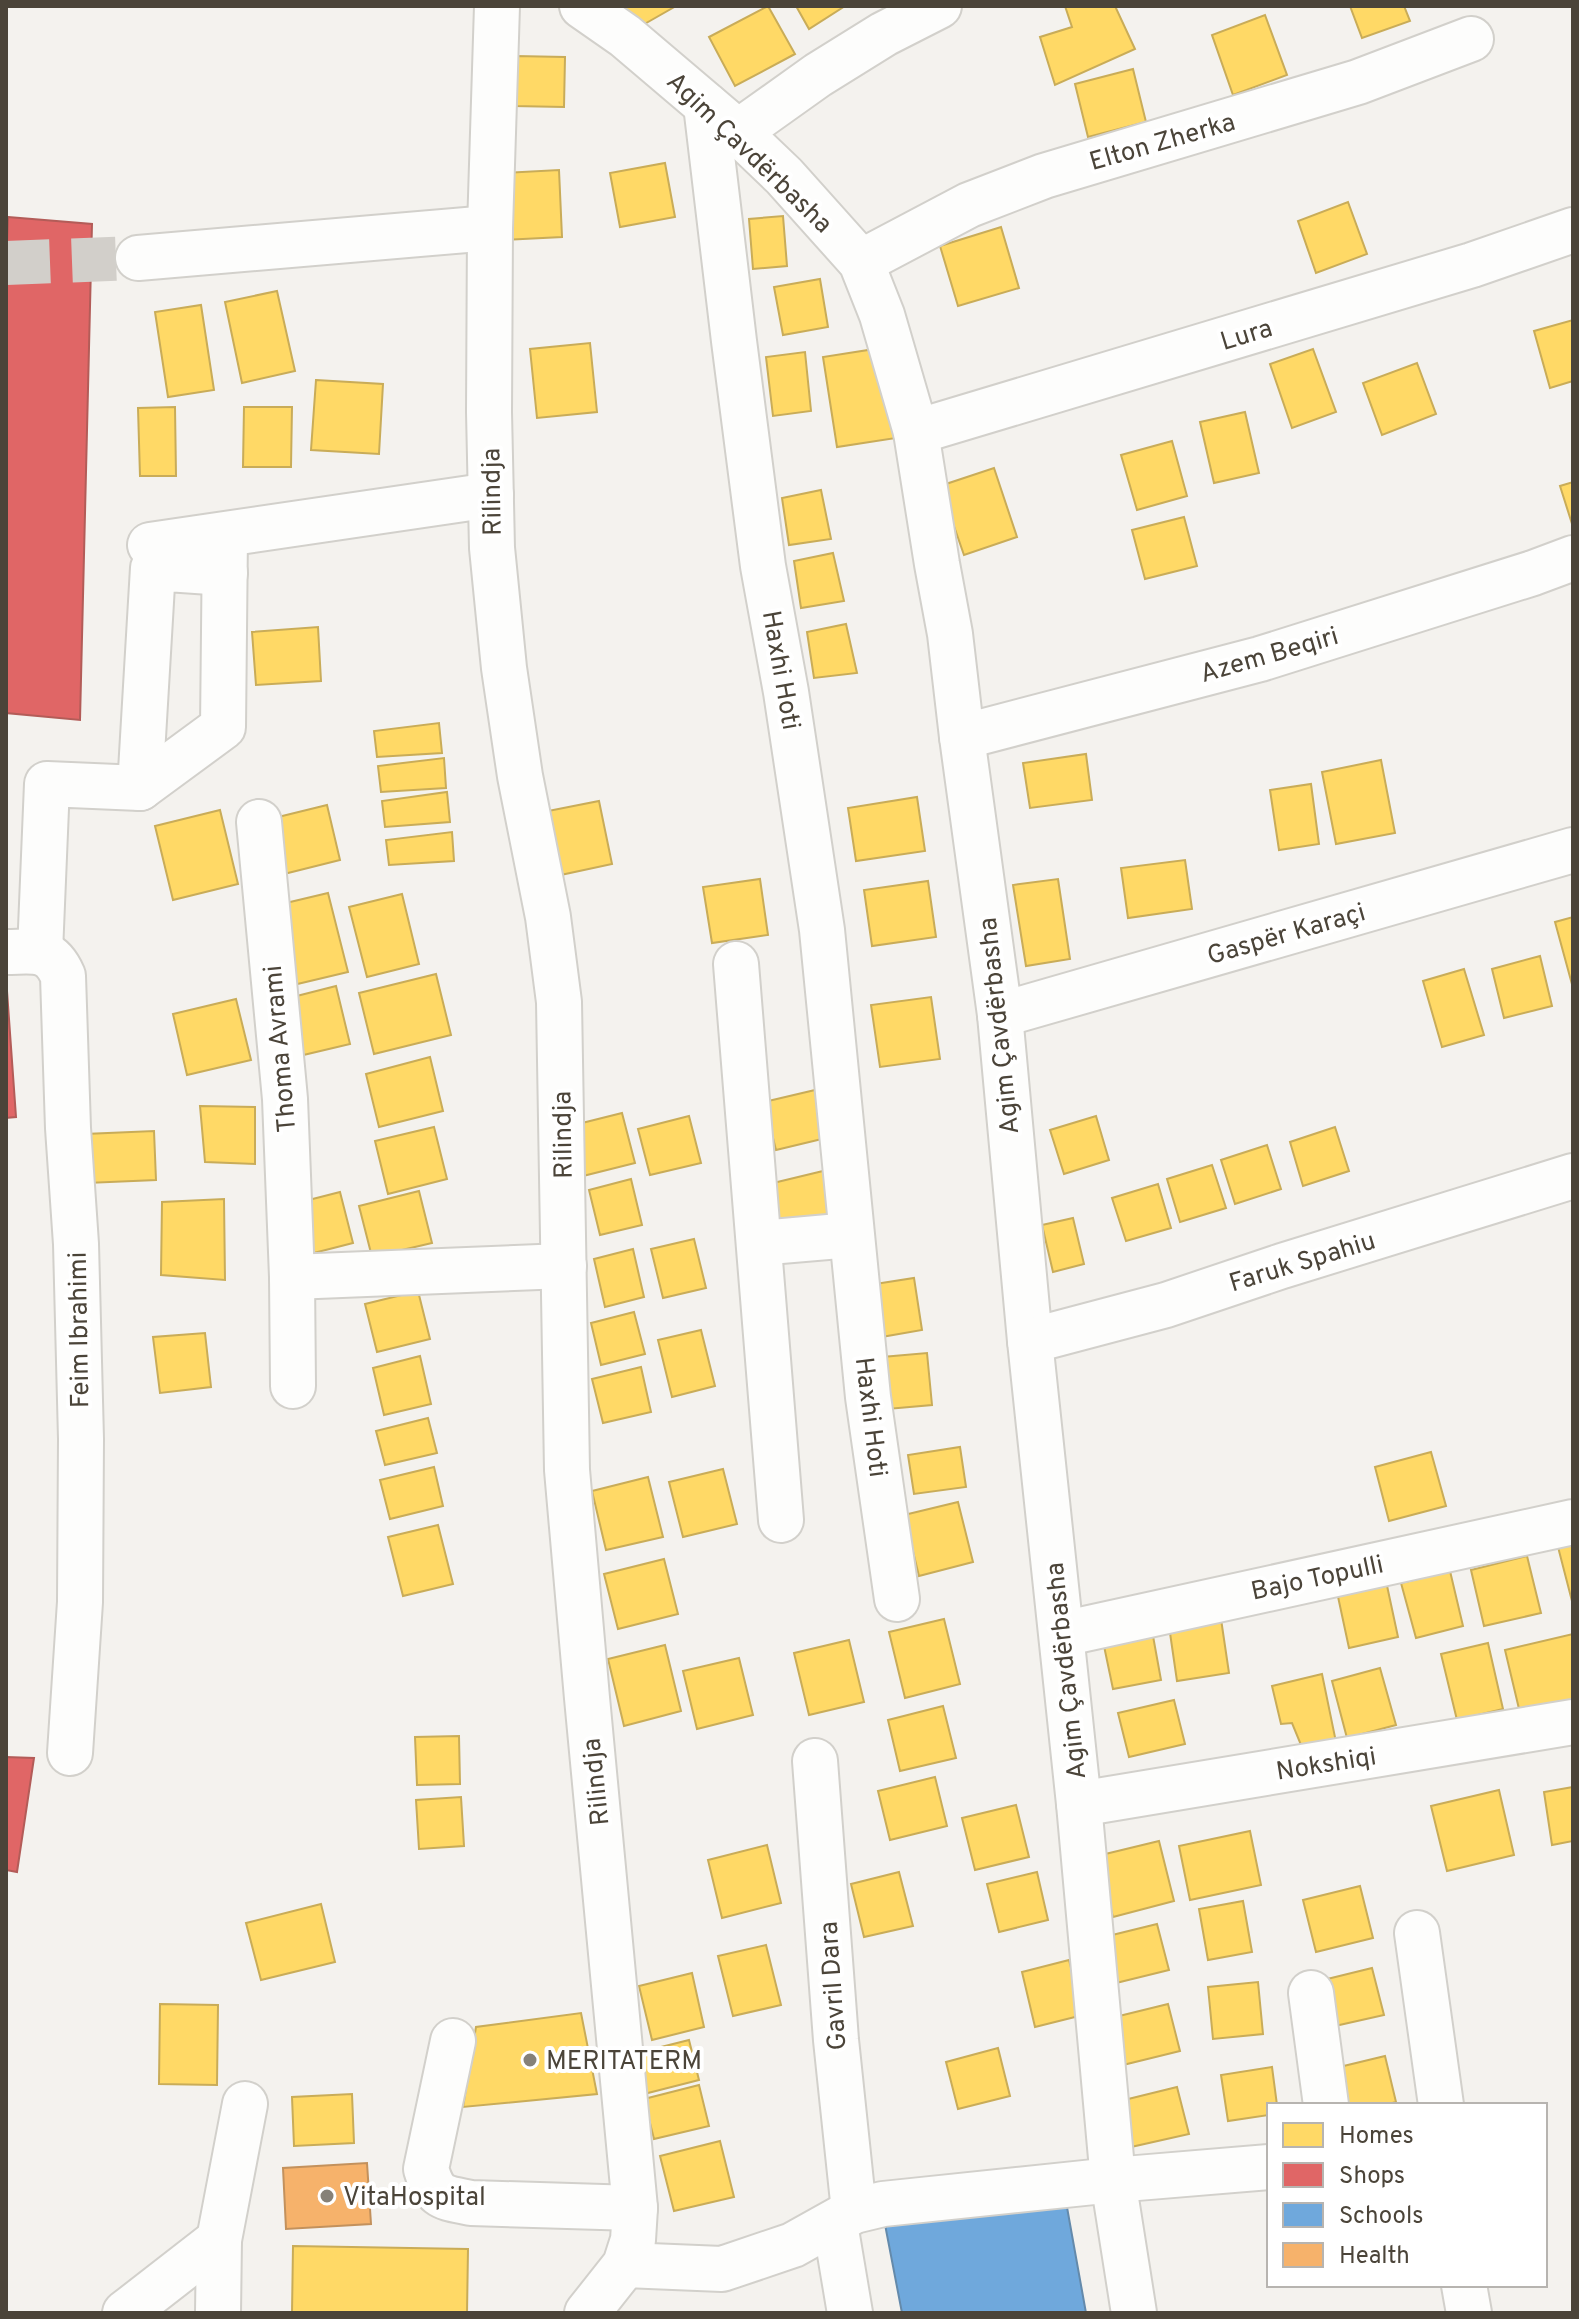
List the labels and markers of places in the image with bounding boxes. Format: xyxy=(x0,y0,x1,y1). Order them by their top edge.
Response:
place label: MERITATERM xyxy=(546,2046,702,2079)
marker: MERITATERM xyxy=(521,2051,539,2069)
place label: VitaHospital xyxy=(343,2182,486,2215)
marker: VitaHospital xyxy=(318,2187,336,2205)

